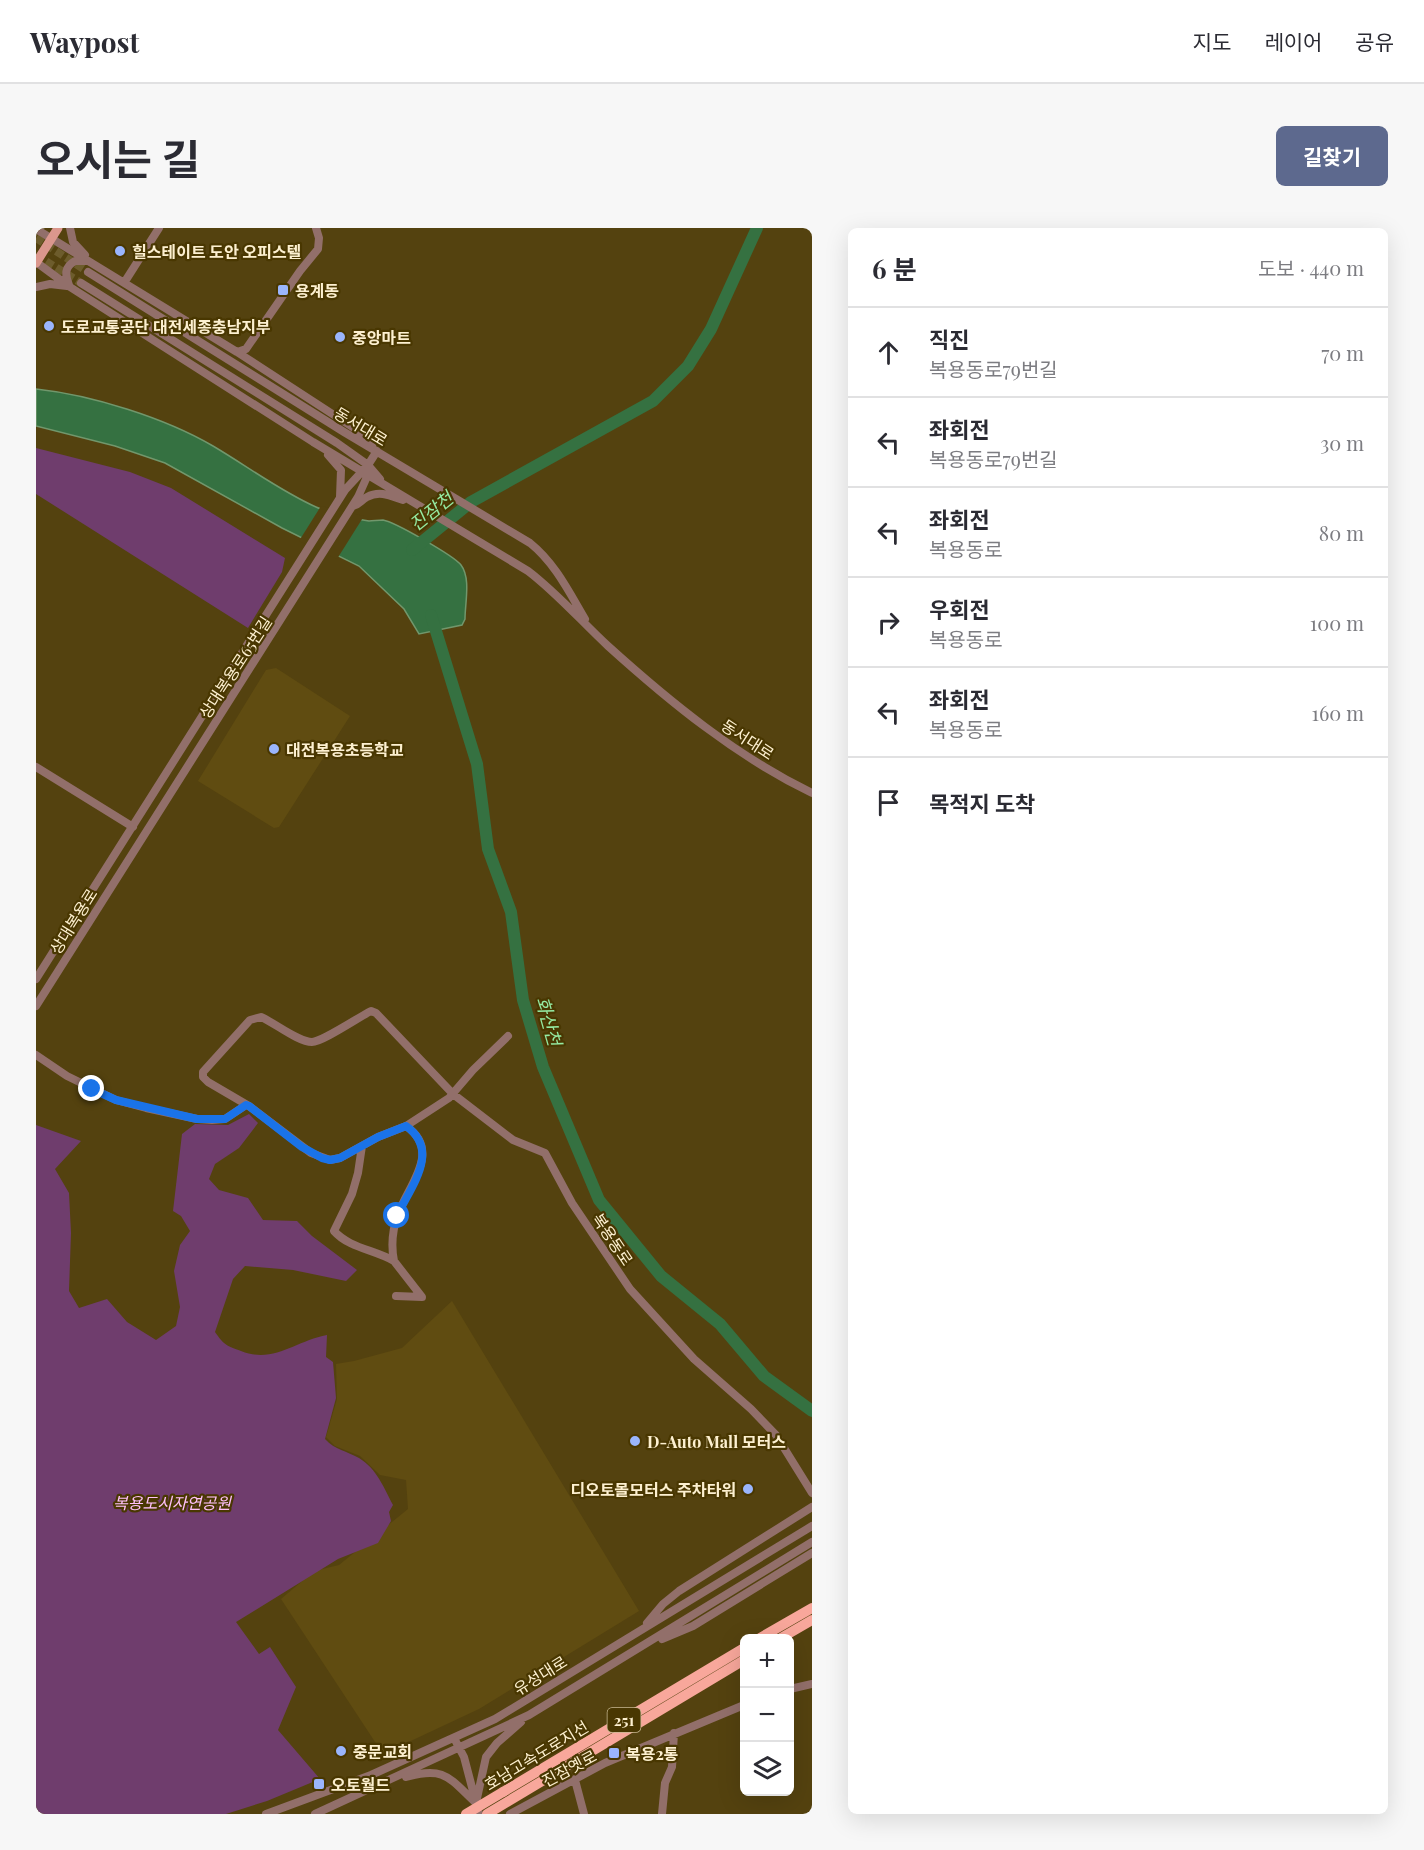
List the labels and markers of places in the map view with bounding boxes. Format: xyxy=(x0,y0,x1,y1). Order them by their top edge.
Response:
place label: 힐스테이트 도안 오피스텔 xyxy=(132,241,301,262)
marker: 힐스테이트 도안 오피스텔 xyxy=(113,244,127,258)
place label: 용계동 xyxy=(295,280,339,301)
marker: 용계동 xyxy=(276,283,290,297)
place label: 도로교통공단 대전세종충남지부 xyxy=(61,316,271,337)
marker: 도로교통공단 대전세종충남지부 xyxy=(42,319,56,333)
place label: 중앙마트 xyxy=(352,327,411,348)
marker: 중앙마트 xyxy=(333,330,347,344)
place label: 대전복용초등학교 xyxy=(286,739,404,760)
marker: 대전복용초등학교 xyxy=(267,742,281,756)
place label: D-Auto Mall 모터스 xyxy=(647,1431,786,1452)
marker: D-Auto Mall 모터스 xyxy=(628,1434,642,1448)
place label: 디오토몰모터스 주차타워 xyxy=(570,1479,736,1500)
marker: 디오토몰모터스 주차타워 xyxy=(741,1482,755,1496)
place label: 중문교회 xyxy=(353,1741,412,1762)
place label: 복용2통 xyxy=(626,1743,679,1764)
marker: 중문교회 xyxy=(334,1744,348,1758)
marker: 복용2통 xyxy=(607,1746,621,1760)
place label: 오토월드 xyxy=(331,1774,390,1795)
marker: 오토월드 xyxy=(312,1777,326,1791)

